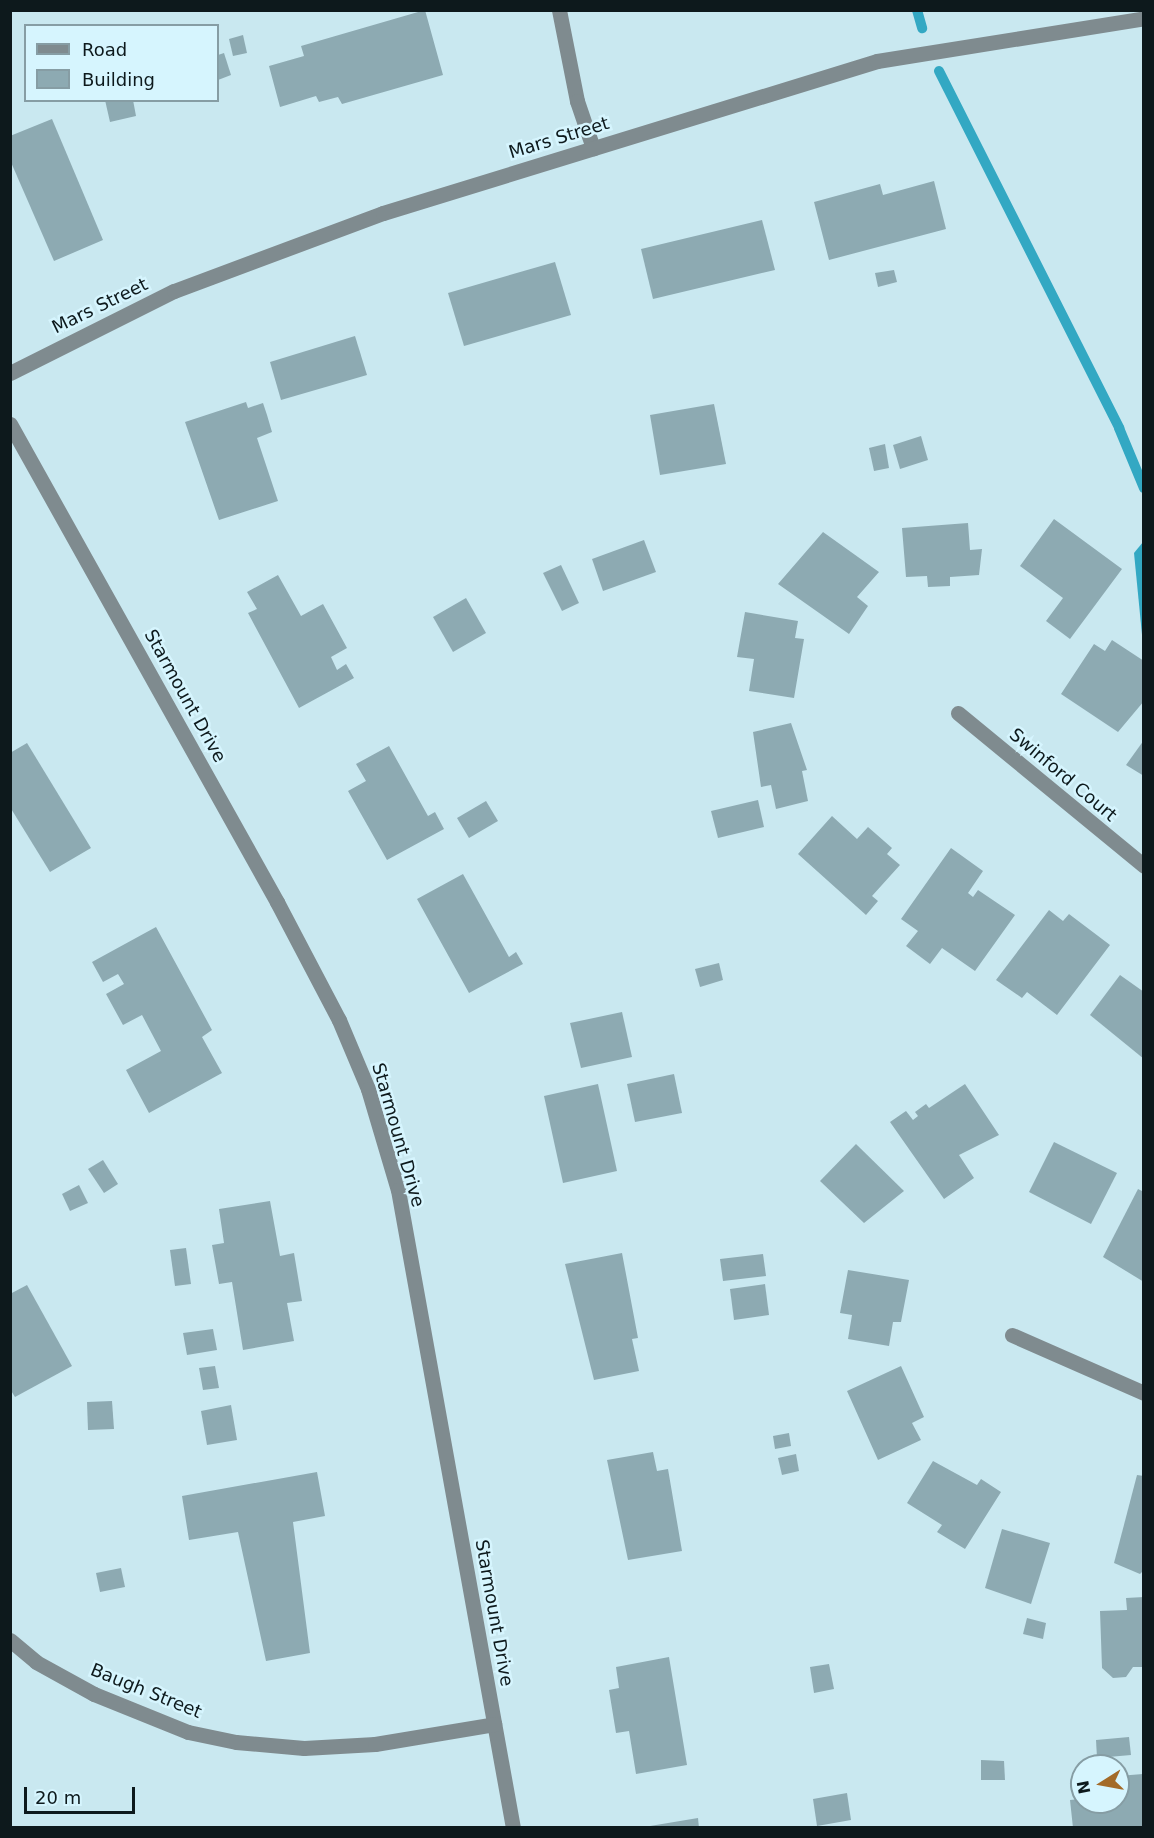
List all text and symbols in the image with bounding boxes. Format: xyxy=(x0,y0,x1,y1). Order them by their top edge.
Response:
legend xyxy=(24,24,219,102)
text: Road xyxy=(82,39,127,60)
text: Building xyxy=(82,69,155,90)
street label: Mars Street xyxy=(506,113,612,163)
street label: Mars Street xyxy=(49,274,151,338)
street label: Starmount Drive xyxy=(140,626,230,766)
street label: Swinford Court xyxy=(1005,724,1121,826)
street label: Starmount Drive xyxy=(367,1061,429,1209)
street label: Starmount Drive xyxy=(470,1538,518,1688)
street label: Baugh Street xyxy=(87,1659,205,1723)
north arrow xyxy=(1070,1754,1130,1814)
scale bar xyxy=(27,1775,138,1813)
text: N xyxy=(1073,1779,1094,1796)
text: 20 m xyxy=(35,1787,81,1808)

